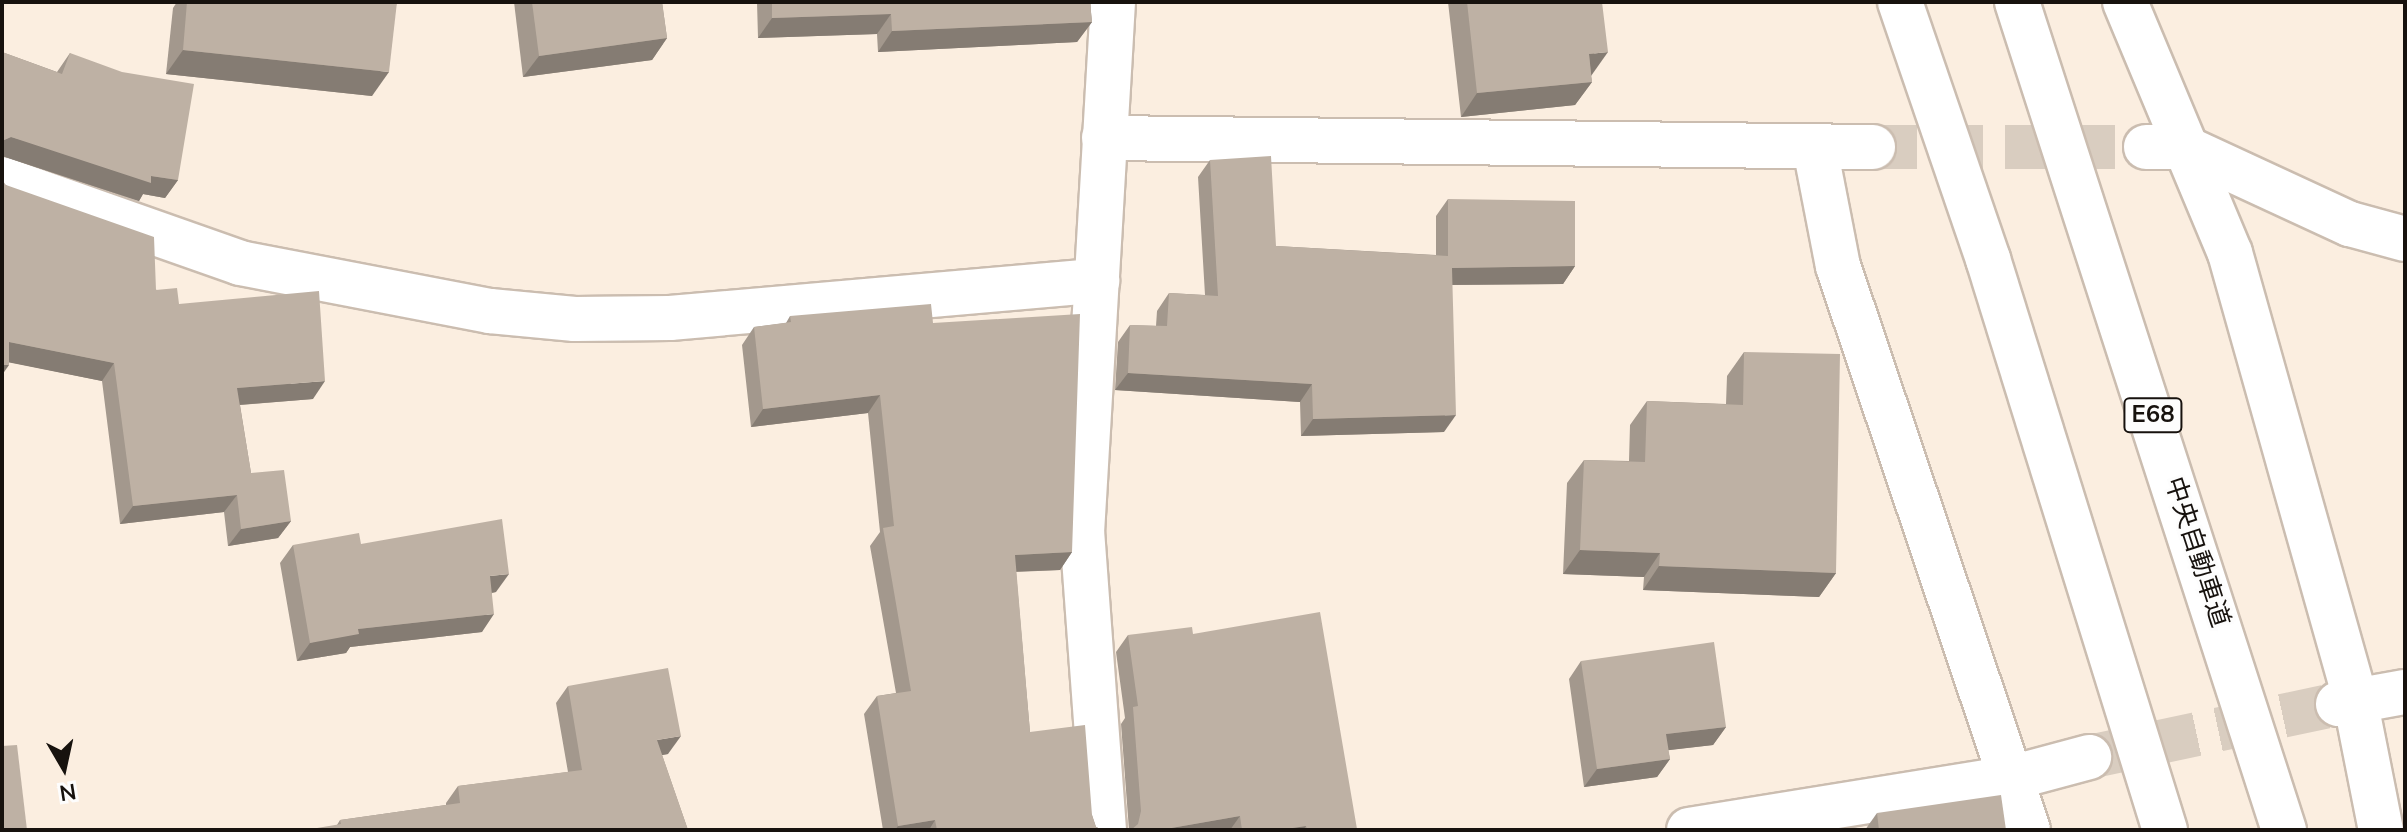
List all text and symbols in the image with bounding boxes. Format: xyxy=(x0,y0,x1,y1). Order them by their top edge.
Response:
road number: E68 xyxy=(2123,395,2183,435)
street label: 中央自動車道 xyxy=(2158,473,2236,631)
north arrow xyxy=(24,728,104,808)
text: N xyxy=(57,776,78,808)

